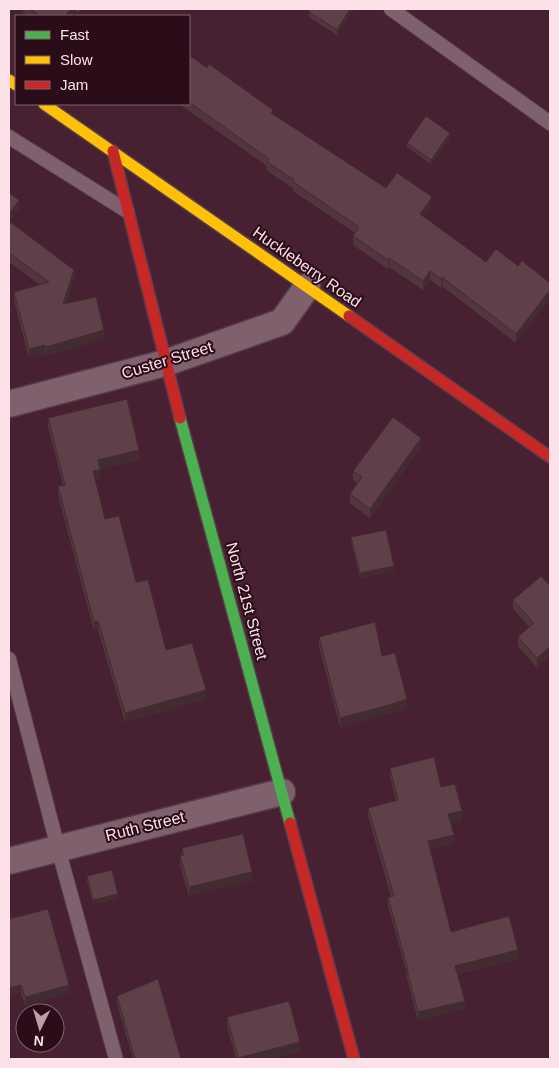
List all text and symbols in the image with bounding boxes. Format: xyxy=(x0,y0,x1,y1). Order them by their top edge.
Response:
legend xyxy=(15,15,190,105)
text: Fast xyxy=(60,26,90,43)
text: Slow xyxy=(60,51,93,68)
text: Jam xyxy=(60,76,88,93)
street label: Huckleberry Road xyxy=(250,223,364,311)
street label: Custer Street xyxy=(119,338,215,382)
street label: North 21st Street xyxy=(223,540,271,662)
street label: Ruth Street xyxy=(104,808,187,844)
north arrow xyxy=(15,1003,65,1053)
text: N xyxy=(33,1033,45,1049)

